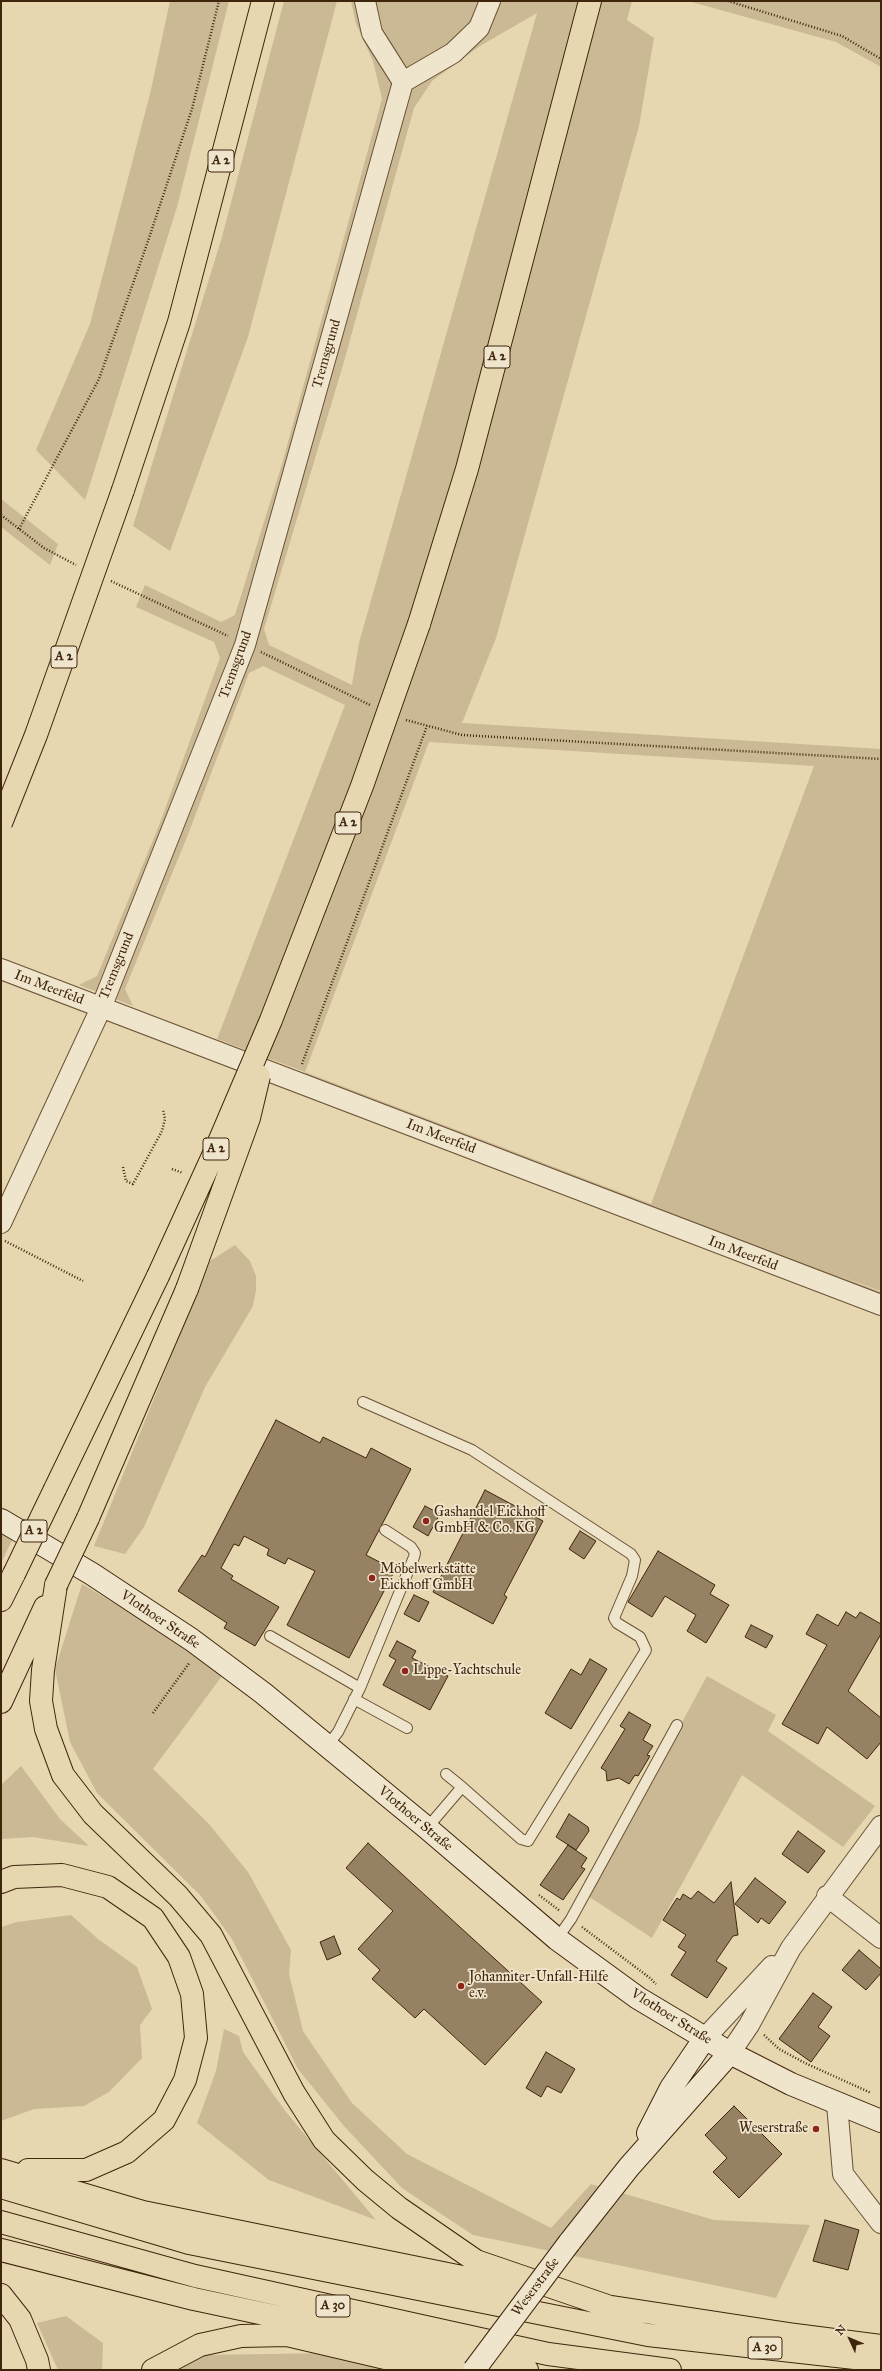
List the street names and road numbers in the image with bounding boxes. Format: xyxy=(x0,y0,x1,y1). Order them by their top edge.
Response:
road number: A 2 xyxy=(208,150,234,172)
street label: Tremsgrund xyxy=(309,318,345,390)
road number: A 2 xyxy=(484,346,510,368)
street label: Tremsgrund xyxy=(216,629,256,701)
road number: A 2 xyxy=(51,646,77,668)
road number: A 2 xyxy=(335,812,361,834)
street label: Tremsgrund xyxy=(96,930,138,1002)
street label: Im Meerfeld xyxy=(12,967,86,1009)
street label: Im Meerfeld xyxy=(404,1116,478,1158)
road number: A 2 xyxy=(203,1138,229,1160)
street label: Im Meerfeld xyxy=(706,1233,780,1275)
road number: A 2 xyxy=(21,1520,47,1542)
street label: Vlothoer Straße xyxy=(117,1587,203,1653)
street label: Vlothoer Straße xyxy=(374,1783,456,1855)
street label: Vlothoer Straße xyxy=(627,1985,715,2049)
street label: Weserstraße xyxy=(509,2254,563,2320)
road number: A 30 xyxy=(316,2295,350,2317)
road number: A 30 xyxy=(748,2337,782,2359)

